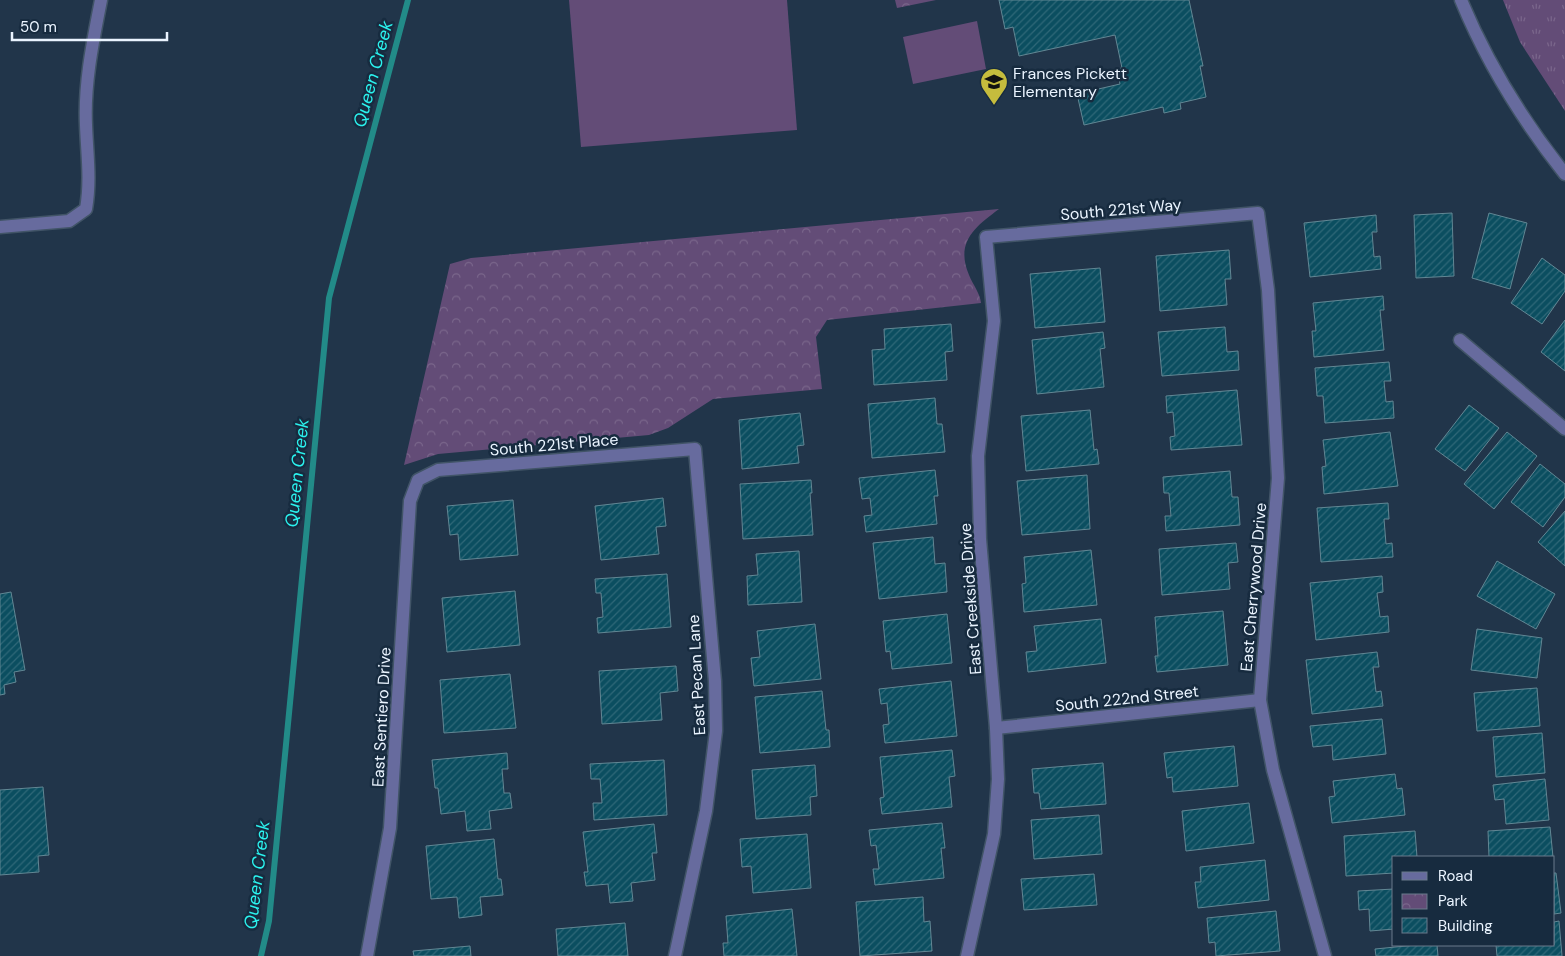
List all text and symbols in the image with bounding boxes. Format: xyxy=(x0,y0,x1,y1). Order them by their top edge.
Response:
scale bar xyxy=(12,10,168,42)
text: 50 m xyxy=(20,17,57,37)
water label: Queen Creek xyxy=(347,17,399,130)
place label: Frances Pickett Elementary xyxy=(1013,63,1127,102)
school or university icon: Frances Pickett Elementary xyxy=(979,67,1009,106)
street label: South 221st Way xyxy=(1060,194,1183,225)
water label: Queen Creek xyxy=(279,417,315,529)
street label: South 221st Place xyxy=(489,428,619,461)
street label: East Cherrywood Drive xyxy=(1236,502,1271,672)
street label: East Creekside Drive xyxy=(955,522,986,675)
street label: East Pecan Lane xyxy=(683,614,710,736)
street label: East Sentiero Drive xyxy=(367,647,396,787)
street label: South 222nd Street xyxy=(1054,681,1200,716)
water label: Queen Creek xyxy=(238,818,276,931)
legend xyxy=(1392,856,1555,946)
text: Road xyxy=(1438,866,1473,886)
text: Park xyxy=(1438,891,1468,911)
text: Building xyxy=(1438,916,1493,936)

